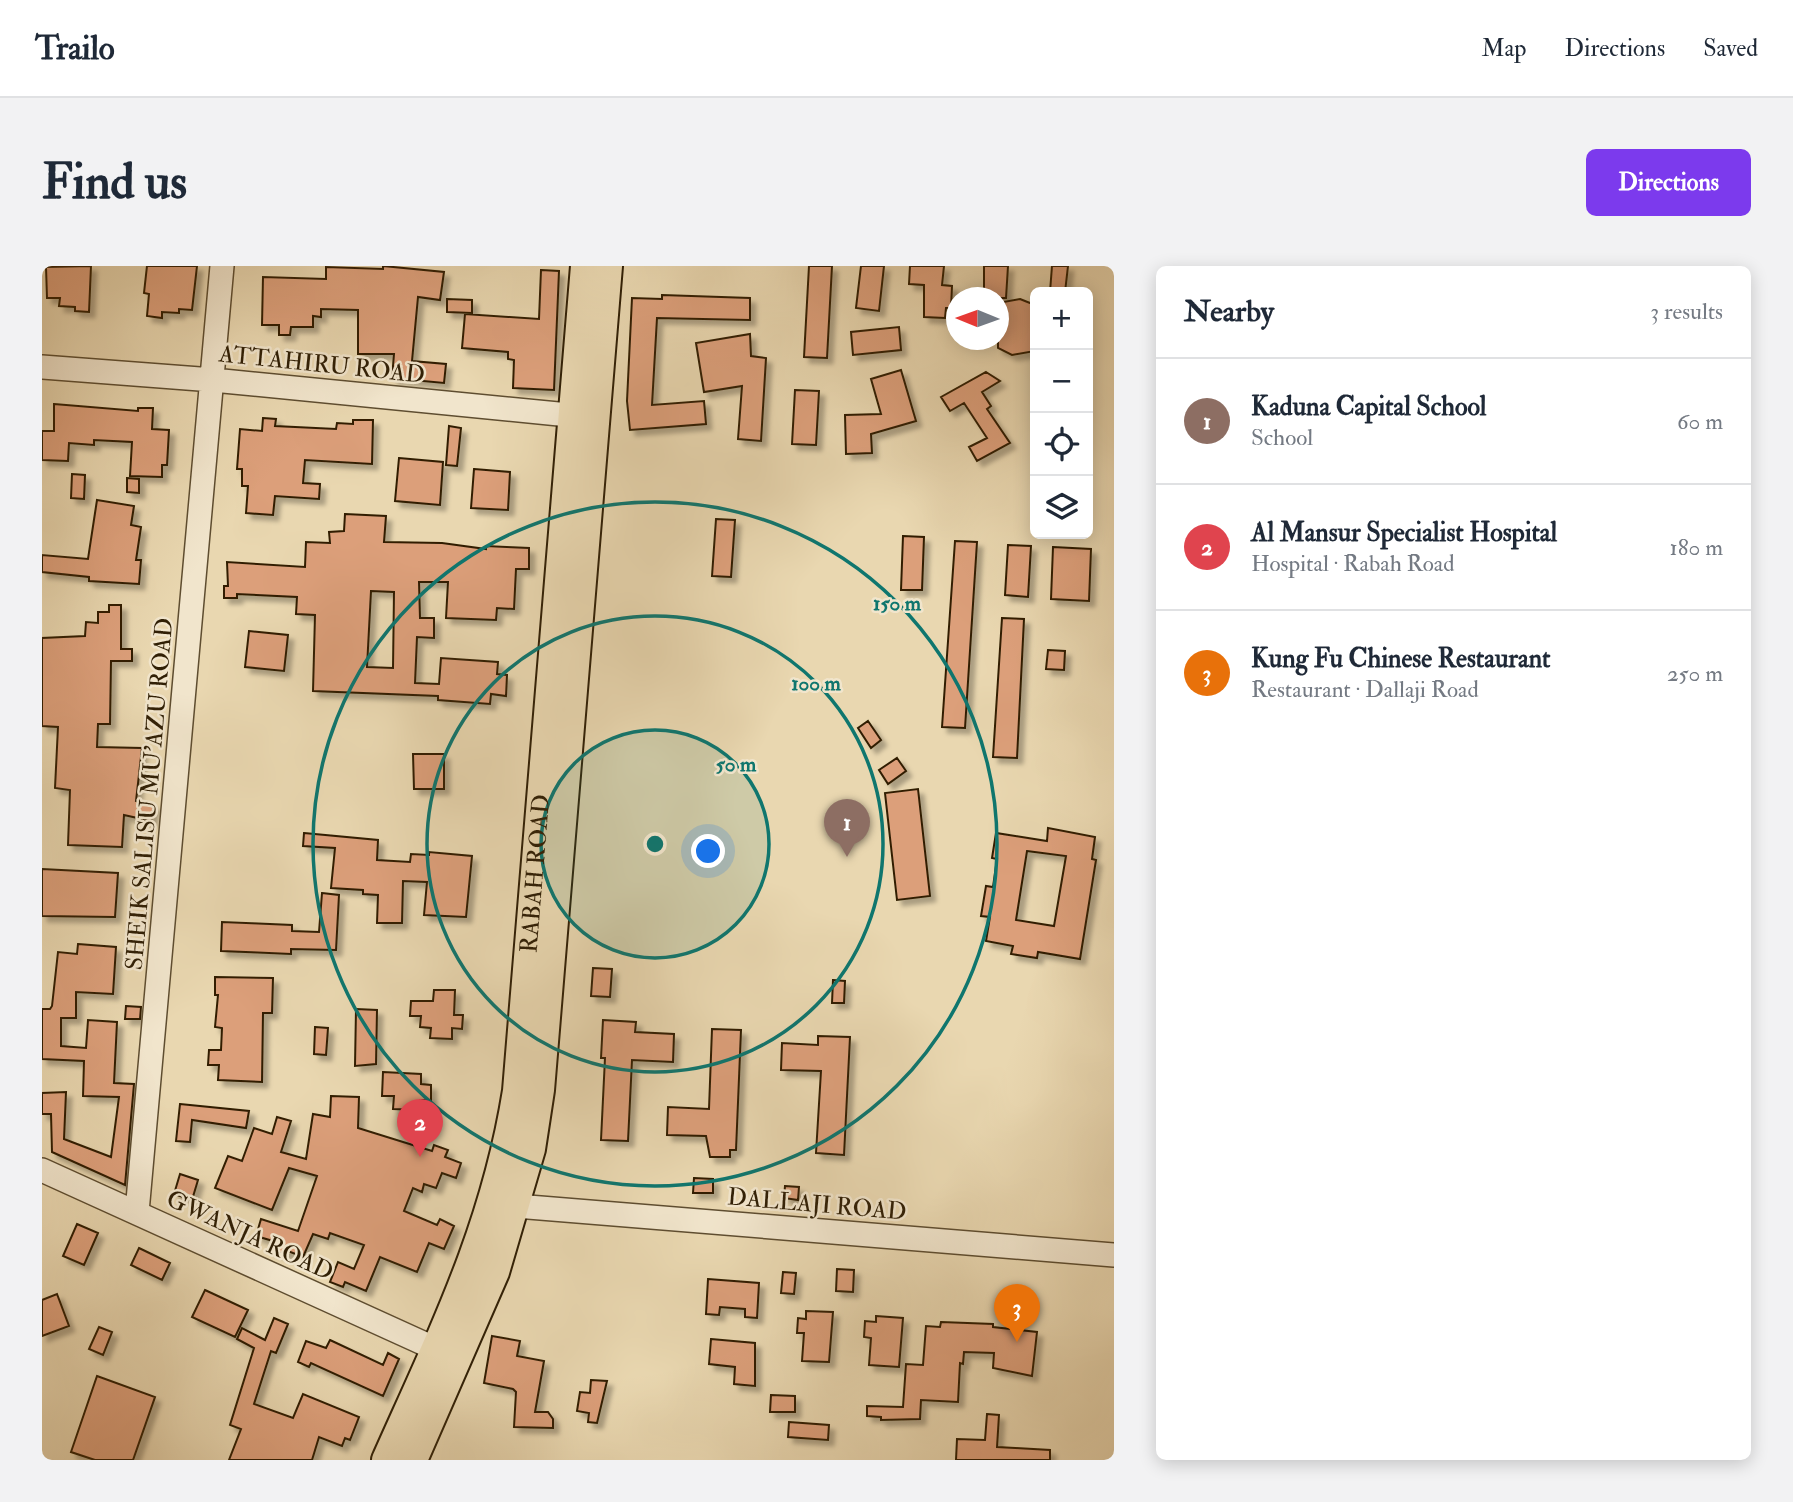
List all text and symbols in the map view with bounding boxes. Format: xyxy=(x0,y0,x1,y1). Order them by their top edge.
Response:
text: Trailo xyxy=(35,28,115,69)
text: Map xyxy=(1481,33,1526,64)
text: Directions xyxy=(1564,33,1665,64)
text: Saved xyxy=(1703,33,1758,64)
button: Directions xyxy=(1586,149,1751,216)
text: Find us xyxy=(42,152,187,213)
north arrow xyxy=(946,287,1009,350)
map controls xyxy=(1030,287,1093,539)
button: + xyxy=(1030,287,1093,350)
text: Nearby xyxy=(1184,293,1274,330)
text: 3 results xyxy=(1650,297,1723,326)
street label: ATTAHIRU ROAD xyxy=(216,338,426,391)
button: − xyxy=(1030,350,1093,413)
text: Kaduna Capital School xyxy=(1251,391,1487,423)
text: 1 xyxy=(1203,407,1211,436)
text: 60 m xyxy=(1677,407,1723,436)
button: locate xyxy=(1030,413,1093,476)
text: School xyxy=(1251,423,1313,452)
button: layers xyxy=(1030,476,1093,539)
text: Al Mansur Specialist Hospital xyxy=(1251,517,1557,549)
text: 2 xyxy=(1201,533,1213,562)
text: 180 m xyxy=(1670,533,1723,562)
text: Hospital · Rabah Road xyxy=(1251,549,1455,578)
text: 150 m xyxy=(873,590,922,617)
street label: SHEIK SALISU MU'AZU ROAD xyxy=(119,617,180,972)
text: Kung Fu Chinese Restaurant xyxy=(1251,643,1550,675)
text: 3 xyxy=(1203,659,1211,688)
text: 250 m xyxy=(1667,659,1723,688)
text: 100 m xyxy=(791,670,842,697)
text: Restaurant · Dallaji Road xyxy=(1251,675,1479,704)
text: 50 m xyxy=(716,751,757,778)
street label: RABAH ROAD xyxy=(513,793,557,954)
pin: 1 xyxy=(824,799,870,857)
centre of rings xyxy=(643,832,667,856)
your location xyxy=(691,834,725,868)
pin: 2 xyxy=(397,1099,443,1157)
street label: DALLAJI ROAD xyxy=(726,1181,908,1228)
street label: GWANJA ROAD xyxy=(161,1183,338,1288)
pin: 3 xyxy=(994,1284,1040,1342)

